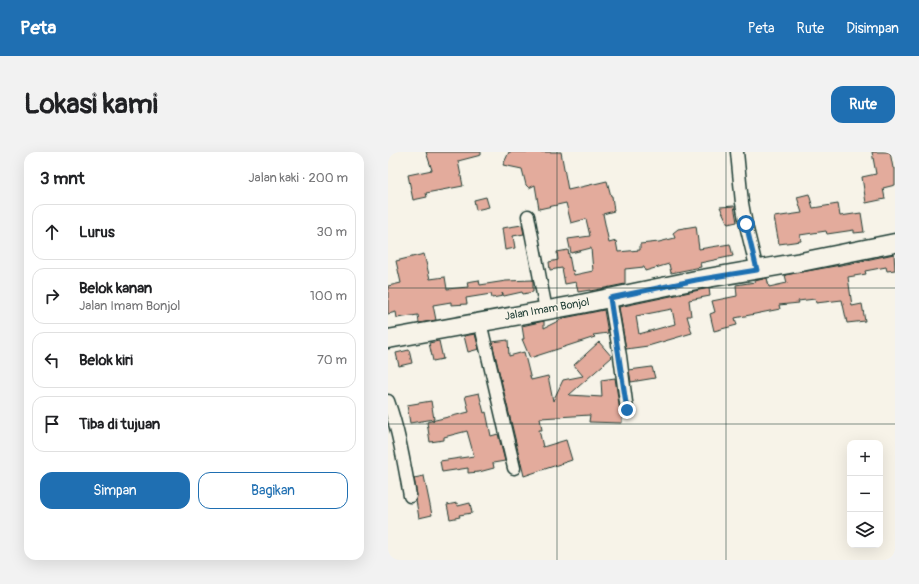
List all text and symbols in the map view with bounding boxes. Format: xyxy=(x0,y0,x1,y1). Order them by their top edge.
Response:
text: Peta xyxy=(20,16,56,40)
text: Peta xyxy=(748,20,775,37)
text: Rute xyxy=(797,20,824,37)
text: Disimpan xyxy=(846,20,899,37)
button: Rute xyxy=(831,86,895,123)
text: Lokasi kami xyxy=(24,87,158,122)
text: 3 mnt xyxy=(40,168,85,189)
text: Jalan kaki · 200 m xyxy=(248,170,348,186)
route start xyxy=(737,215,755,233)
icon: ahead xyxy=(41,221,63,243)
text: Lurus xyxy=(79,223,115,242)
text: 30 m xyxy=(317,224,347,240)
text: Belok kanan xyxy=(79,279,152,298)
icon: right xyxy=(41,285,63,307)
text: 100 m xyxy=(310,288,347,304)
street label: Jalan Imam Bonjol xyxy=(504,295,590,323)
text: Jalan Imam Bonjol xyxy=(79,298,180,314)
icon: left xyxy=(41,349,63,371)
text: Belok kiri xyxy=(79,351,133,370)
text: 70 m xyxy=(317,352,347,368)
route end xyxy=(618,401,636,419)
icon: arrive xyxy=(41,413,63,435)
text: Tiba di tujuan xyxy=(79,415,160,434)
map controls xyxy=(847,440,883,548)
button: + xyxy=(847,440,883,476)
button: Simpan xyxy=(40,472,190,509)
button: Bagikan xyxy=(198,472,348,509)
button: − xyxy=(847,476,883,512)
button: layers xyxy=(847,512,883,548)

